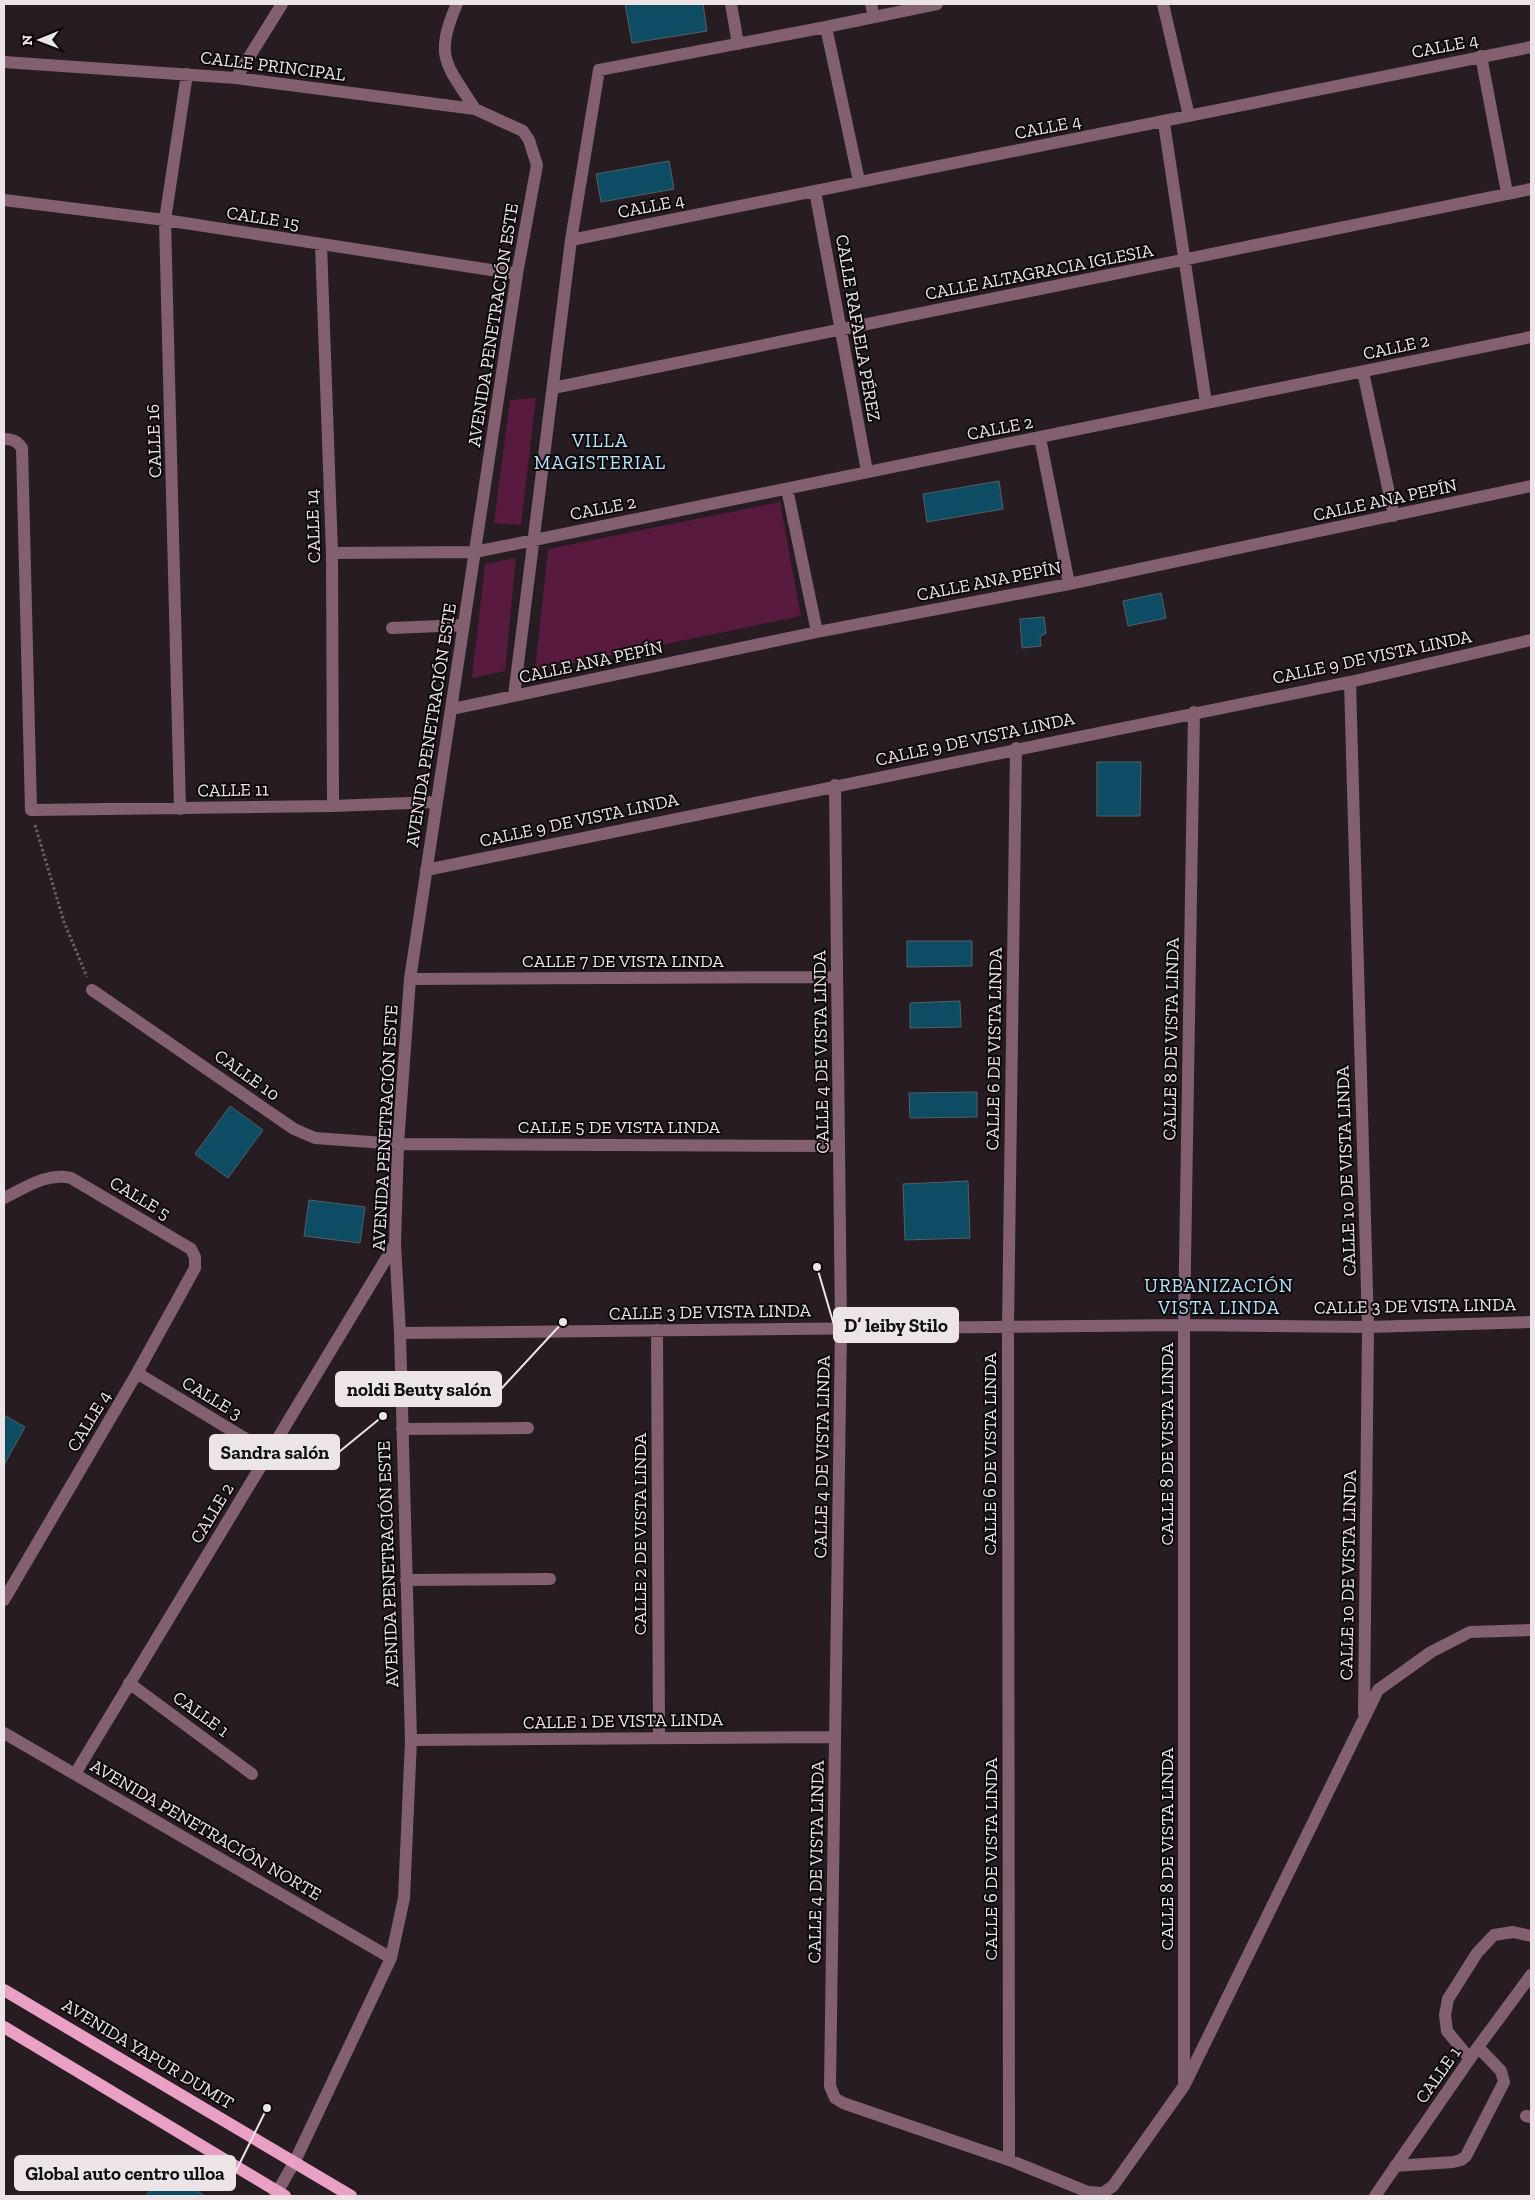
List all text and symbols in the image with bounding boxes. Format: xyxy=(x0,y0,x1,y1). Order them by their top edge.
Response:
north arrow xyxy=(15,15,65,65)
street label: CALLE 4 xyxy=(1410,29,1480,63)
text: N xyxy=(19,34,36,46)
street label: CALLE PRINCIPAL xyxy=(199,46,347,86)
street label: CALLE 4 xyxy=(1013,110,1083,144)
street label: CALLE 4 xyxy=(616,189,686,223)
street label: CALLE 15 xyxy=(225,201,301,235)
street label: AVENIDA PENETRACIÓN ESTE xyxy=(463,202,523,448)
street label: CALLE RAFAELA PÉREZ xyxy=(831,233,885,423)
street label: CALLE ALTAGRACIA IGLESIA xyxy=(923,239,1155,305)
street label: CALLE 2 xyxy=(1361,329,1431,365)
street label: CALLE 16 xyxy=(142,404,166,478)
street label: CALLE 2 xyxy=(965,411,1035,445)
district label: VILLA MAGISTERIAL xyxy=(534,429,666,474)
street label: CALLE ANA PEPÍN xyxy=(1311,474,1459,526)
street label: CALLE 14 xyxy=(301,488,325,563)
street label: CALLE 2 xyxy=(568,491,638,525)
street label: CALLE ANA PEPÍN xyxy=(915,556,1063,606)
street label: AVENIDA PENETRACIÓN ESTE xyxy=(401,602,461,848)
street label: CALLE 9 DE VISTA LINDA xyxy=(1271,625,1474,689)
street label: CALLE ANA PEPÍN xyxy=(517,636,665,688)
street label: CALLE 9 DE VISTA LINDA xyxy=(874,707,1077,771)
street label: CALLE 11 xyxy=(197,778,269,802)
street label: CALLE 9 DE VISTA LINDA xyxy=(478,788,681,852)
street label: CALLE 8 DE VISTA LINDA xyxy=(1158,937,1184,1141)
street label: CALLE 6 DE VISTA LINDA xyxy=(981,947,1007,1151)
street label: CALLE 7 DE VISTA LINDA xyxy=(522,950,724,972)
street label: CALLE 4 DE VISTA LINDA xyxy=(808,950,834,1154)
street label: AVENIDA PENETRACIÓN ESTE xyxy=(368,1004,402,1252)
street label: CALLE 10 xyxy=(210,1045,284,1105)
street label: CALLE 10 DE VISTA LINDA xyxy=(1331,1065,1361,1277)
street label: CALLE 5 DE VISTA LINDA xyxy=(518,1116,721,1138)
street label: CALLE 5 xyxy=(106,1171,174,1225)
district label: URBANIZACIÓN VISTA LINDA xyxy=(1144,1274,1294,1319)
street label: CALLE 3 DE VISTA LINDA xyxy=(1314,1293,1517,1319)
street label: CALLE 3 DE VISTA LINDA xyxy=(609,1299,812,1325)
callout: D’ leiby Stilo xyxy=(834,1308,958,1342)
text: D’ leiby Stilo xyxy=(844,1314,948,1337)
street label: CALLE 8 DE VISTA LINDA xyxy=(1156,1342,1178,1545)
street label: CALLE 6 DE VISTA LINDA xyxy=(979,1352,1001,1555)
street label: CALLE 4 DE VISTA LINDA xyxy=(809,1355,835,1559)
street label: CALLE 3 xyxy=(178,1371,246,1425)
callout: noldi Beuty salón xyxy=(336,1372,501,1406)
text: noldi Beuty salón xyxy=(347,1378,492,1401)
street label: CALLE 4 xyxy=(62,1386,116,1456)
street label: CALLE 2 DE VISTA LINDA xyxy=(629,1432,651,1635)
callout: Sandra salón xyxy=(210,1435,339,1469)
street label: AVENIDA PENETRACIÓN ESTE xyxy=(373,1440,403,1688)
text: Sandra salón xyxy=(221,1441,330,1464)
street label: CALLE 10 DE VISTA LINDA xyxy=(1335,1469,1361,1680)
street label: CALLE 2 xyxy=(185,1479,239,1547)
street label: CALLE 1 xyxy=(168,1686,234,1742)
street label: CALLE 1 DE VISTA LINDA xyxy=(523,1708,724,1734)
street label: CALLE 8 DE VISTA LINDA xyxy=(1156,1747,1178,1950)
street label: AVENIDA PENETRACIÓN NORTE xyxy=(86,1755,326,1905)
street label: CALLE 6 DE VISTA LINDA xyxy=(980,1757,1002,1960)
street label: CALLE 4 DE VISTA LINDA xyxy=(803,1760,829,1964)
street label: AVENIDA YAPUR DUMIT xyxy=(58,1994,238,2114)
street label: CALLE 1 xyxy=(1410,2042,1466,2108)
callout: Global auto centro ulloa xyxy=(15,2156,235,2190)
text: Global auto centro ulloa xyxy=(25,2162,225,2185)

